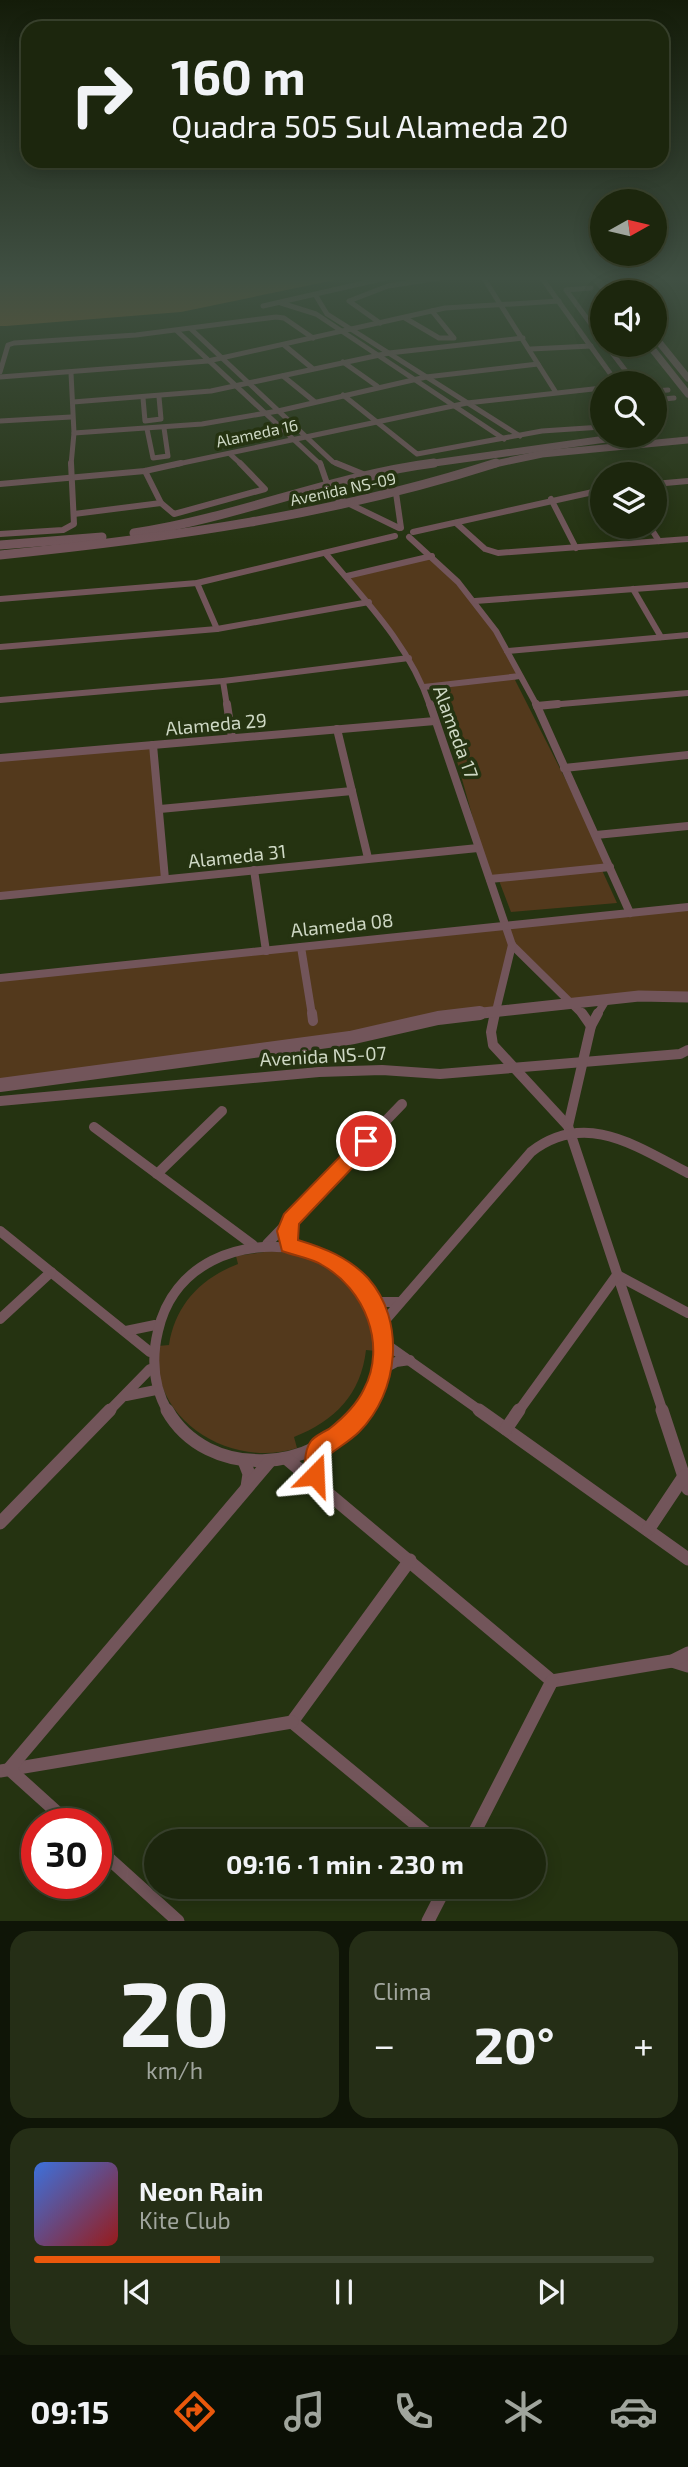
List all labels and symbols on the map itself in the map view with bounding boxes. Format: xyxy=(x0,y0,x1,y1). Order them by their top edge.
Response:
north arrow xyxy=(590,189,667,266)
street label: Alameda 16 xyxy=(214,415,300,450)
street label: Avenida NS-09 xyxy=(288,468,398,509)
street label: Alameda 17 xyxy=(429,682,484,782)
street label: Alameda 29 xyxy=(164,708,268,739)
street label: Alameda 31 xyxy=(187,839,287,872)
street label: Alameda 08 xyxy=(289,908,395,941)
street label: Avenida NS-07 xyxy=(259,1041,387,1070)
pin xyxy=(336,1111,396,1171)
position arrow xyxy=(278,1438,352,1512)
speed limit sign: 30 xyxy=(21,1808,112,1899)

